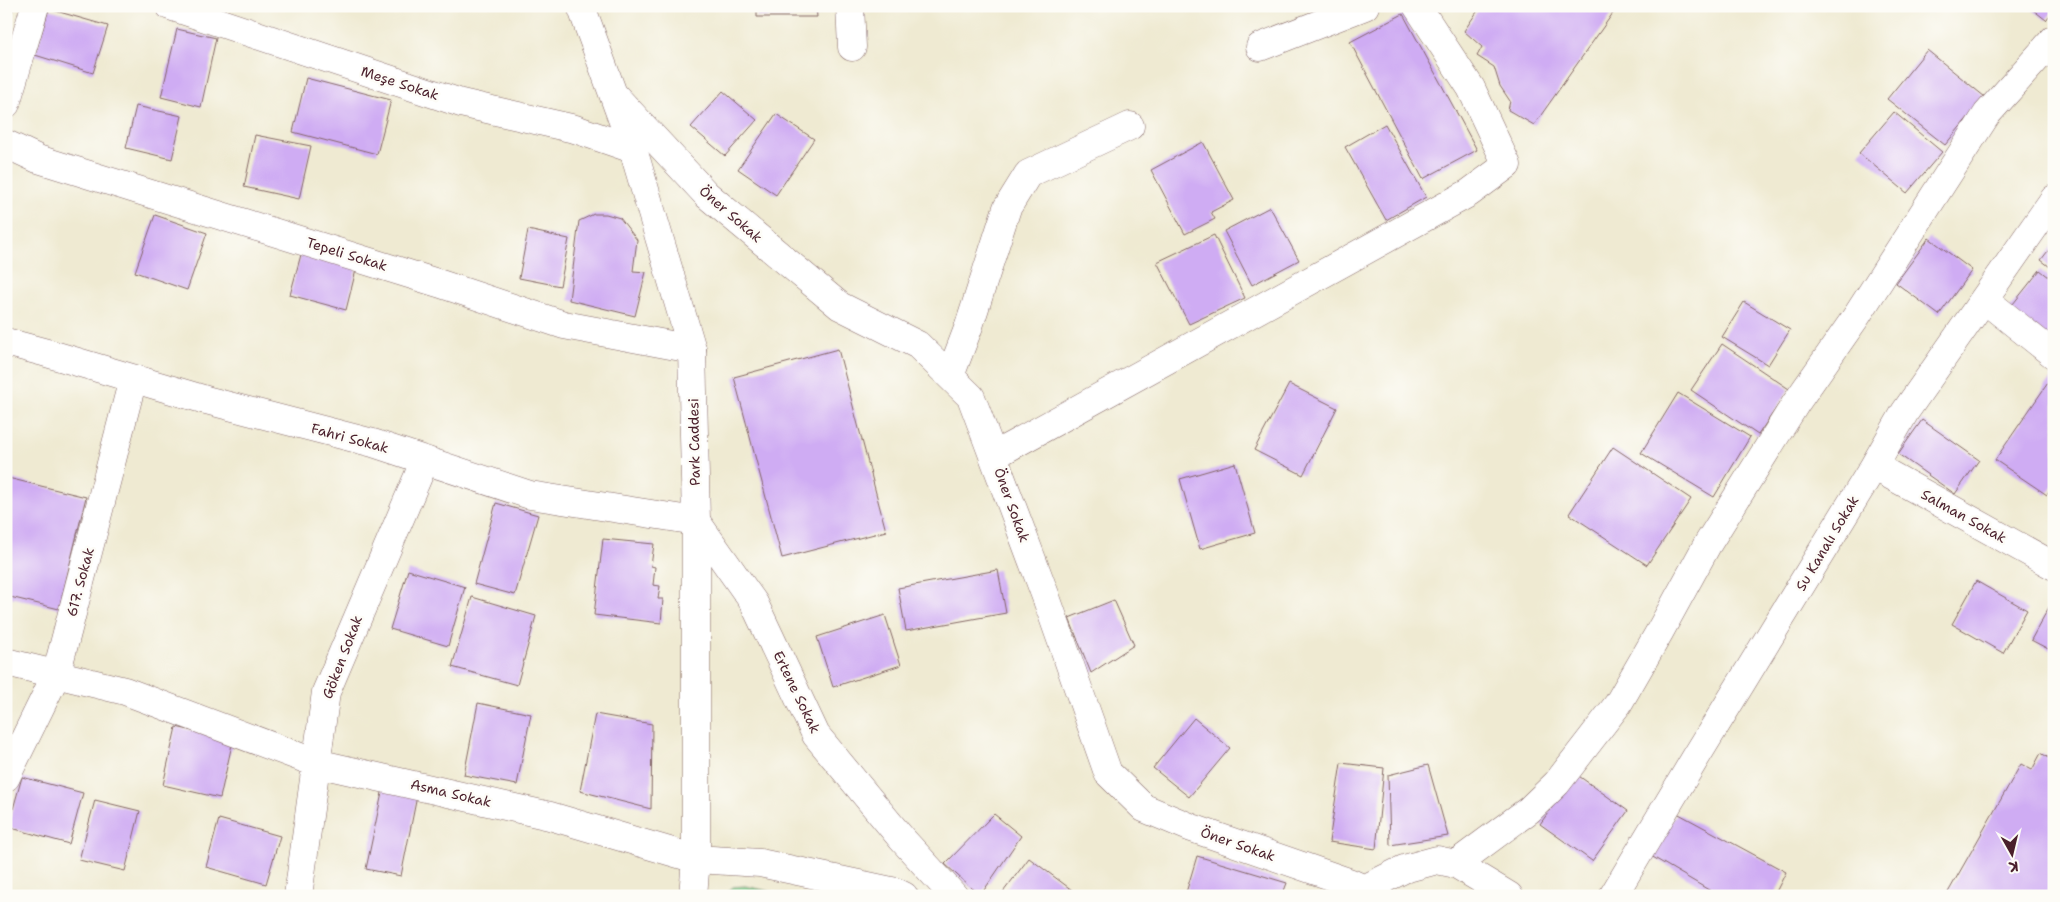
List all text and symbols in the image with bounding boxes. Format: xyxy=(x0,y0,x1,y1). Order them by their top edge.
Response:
street label: Meşe Sokak xyxy=(359,62,441,104)
street label: Öner Sokak xyxy=(696,182,766,246)
street label: Tepeli Sokak xyxy=(304,233,390,275)
street label: Park Caddesi xyxy=(684,398,704,486)
street label: Fahri Sokak xyxy=(309,419,391,457)
street label: Öner Sokak xyxy=(990,465,1034,545)
street label: Salman Sokak xyxy=(1918,485,2010,547)
street label: Su Kanalı Sokak xyxy=(1791,492,1863,594)
street label: 617. Sokak xyxy=(62,545,98,619)
street label: Göken Sokak xyxy=(318,613,366,701)
street label: Ertene Sokak xyxy=(769,648,825,736)
street label: Asma Sokak xyxy=(409,775,493,811)
street label: Öner Sokak xyxy=(1198,823,1278,865)
north arrow xyxy=(1988,830,2038,880)
text: K xyxy=(2007,857,2020,877)

